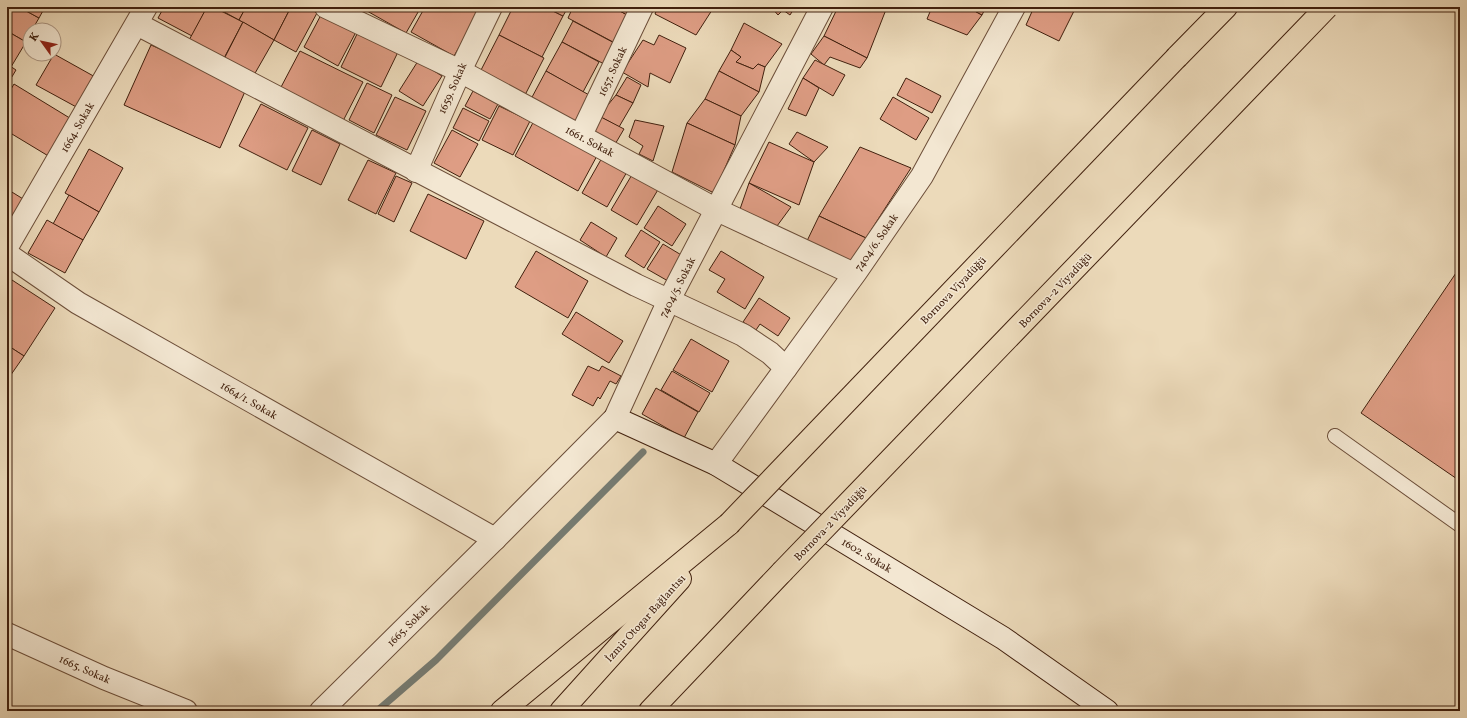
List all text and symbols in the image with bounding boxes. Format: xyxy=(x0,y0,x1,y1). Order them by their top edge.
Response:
north arrow xyxy=(22,22,62,62)
text: K xyxy=(26,30,43,45)
street label: 1657. Sokak xyxy=(595,44,631,99)
street label: 1659. Sokak xyxy=(435,61,471,117)
street label: 1664. Sokak xyxy=(58,100,99,156)
street label: 1661. Sokak xyxy=(562,123,617,162)
street label: 7404/6. Sokak xyxy=(852,211,903,275)
street label: Bornova-2 Viyadüğü xyxy=(1016,250,1096,332)
street label: Bornova Viyadüğü xyxy=(918,254,990,328)
street label: 7404/5. Sokak xyxy=(657,255,700,321)
street label: 1664/1. Sokak xyxy=(217,379,280,424)
street label: Bornova-2 Viyadüğü xyxy=(791,483,871,565)
street label: 1602. Sokak xyxy=(838,535,894,577)
street label: İzmir Otogar Bağlantısı xyxy=(603,572,690,666)
street label: 1665. Sokak xyxy=(384,601,434,651)
street label: 1665. Sokak xyxy=(56,652,112,688)

